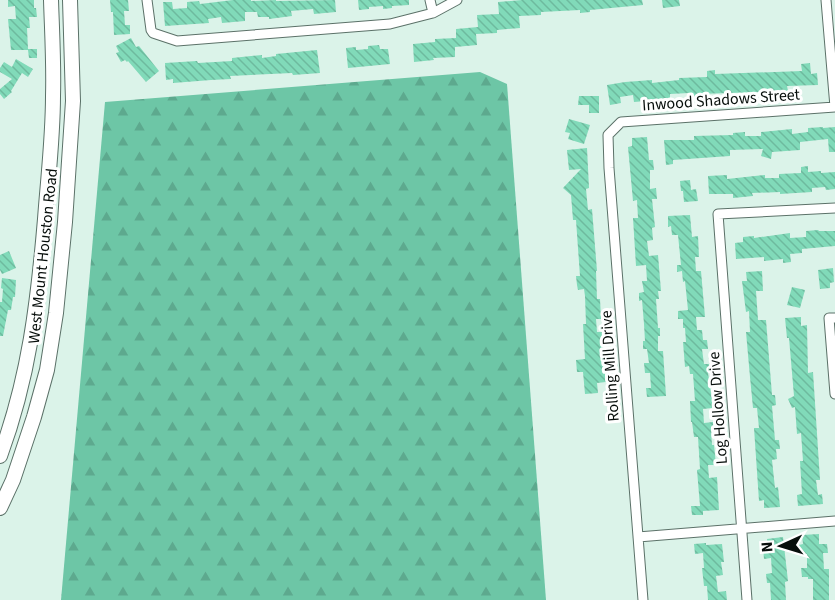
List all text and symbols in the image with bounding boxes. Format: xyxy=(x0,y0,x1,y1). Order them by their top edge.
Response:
street label: Inwood Shadows Street xyxy=(641,83,801,116)
street label: West Mount Houston Road xyxy=(23,167,63,345)
street label: Rolling Mill Drive xyxy=(595,310,625,422)
street label: Log Hollow Drive xyxy=(703,351,733,465)
north arrow xyxy=(751,516,811,576)
text: N xyxy=(756,541,778,553)

